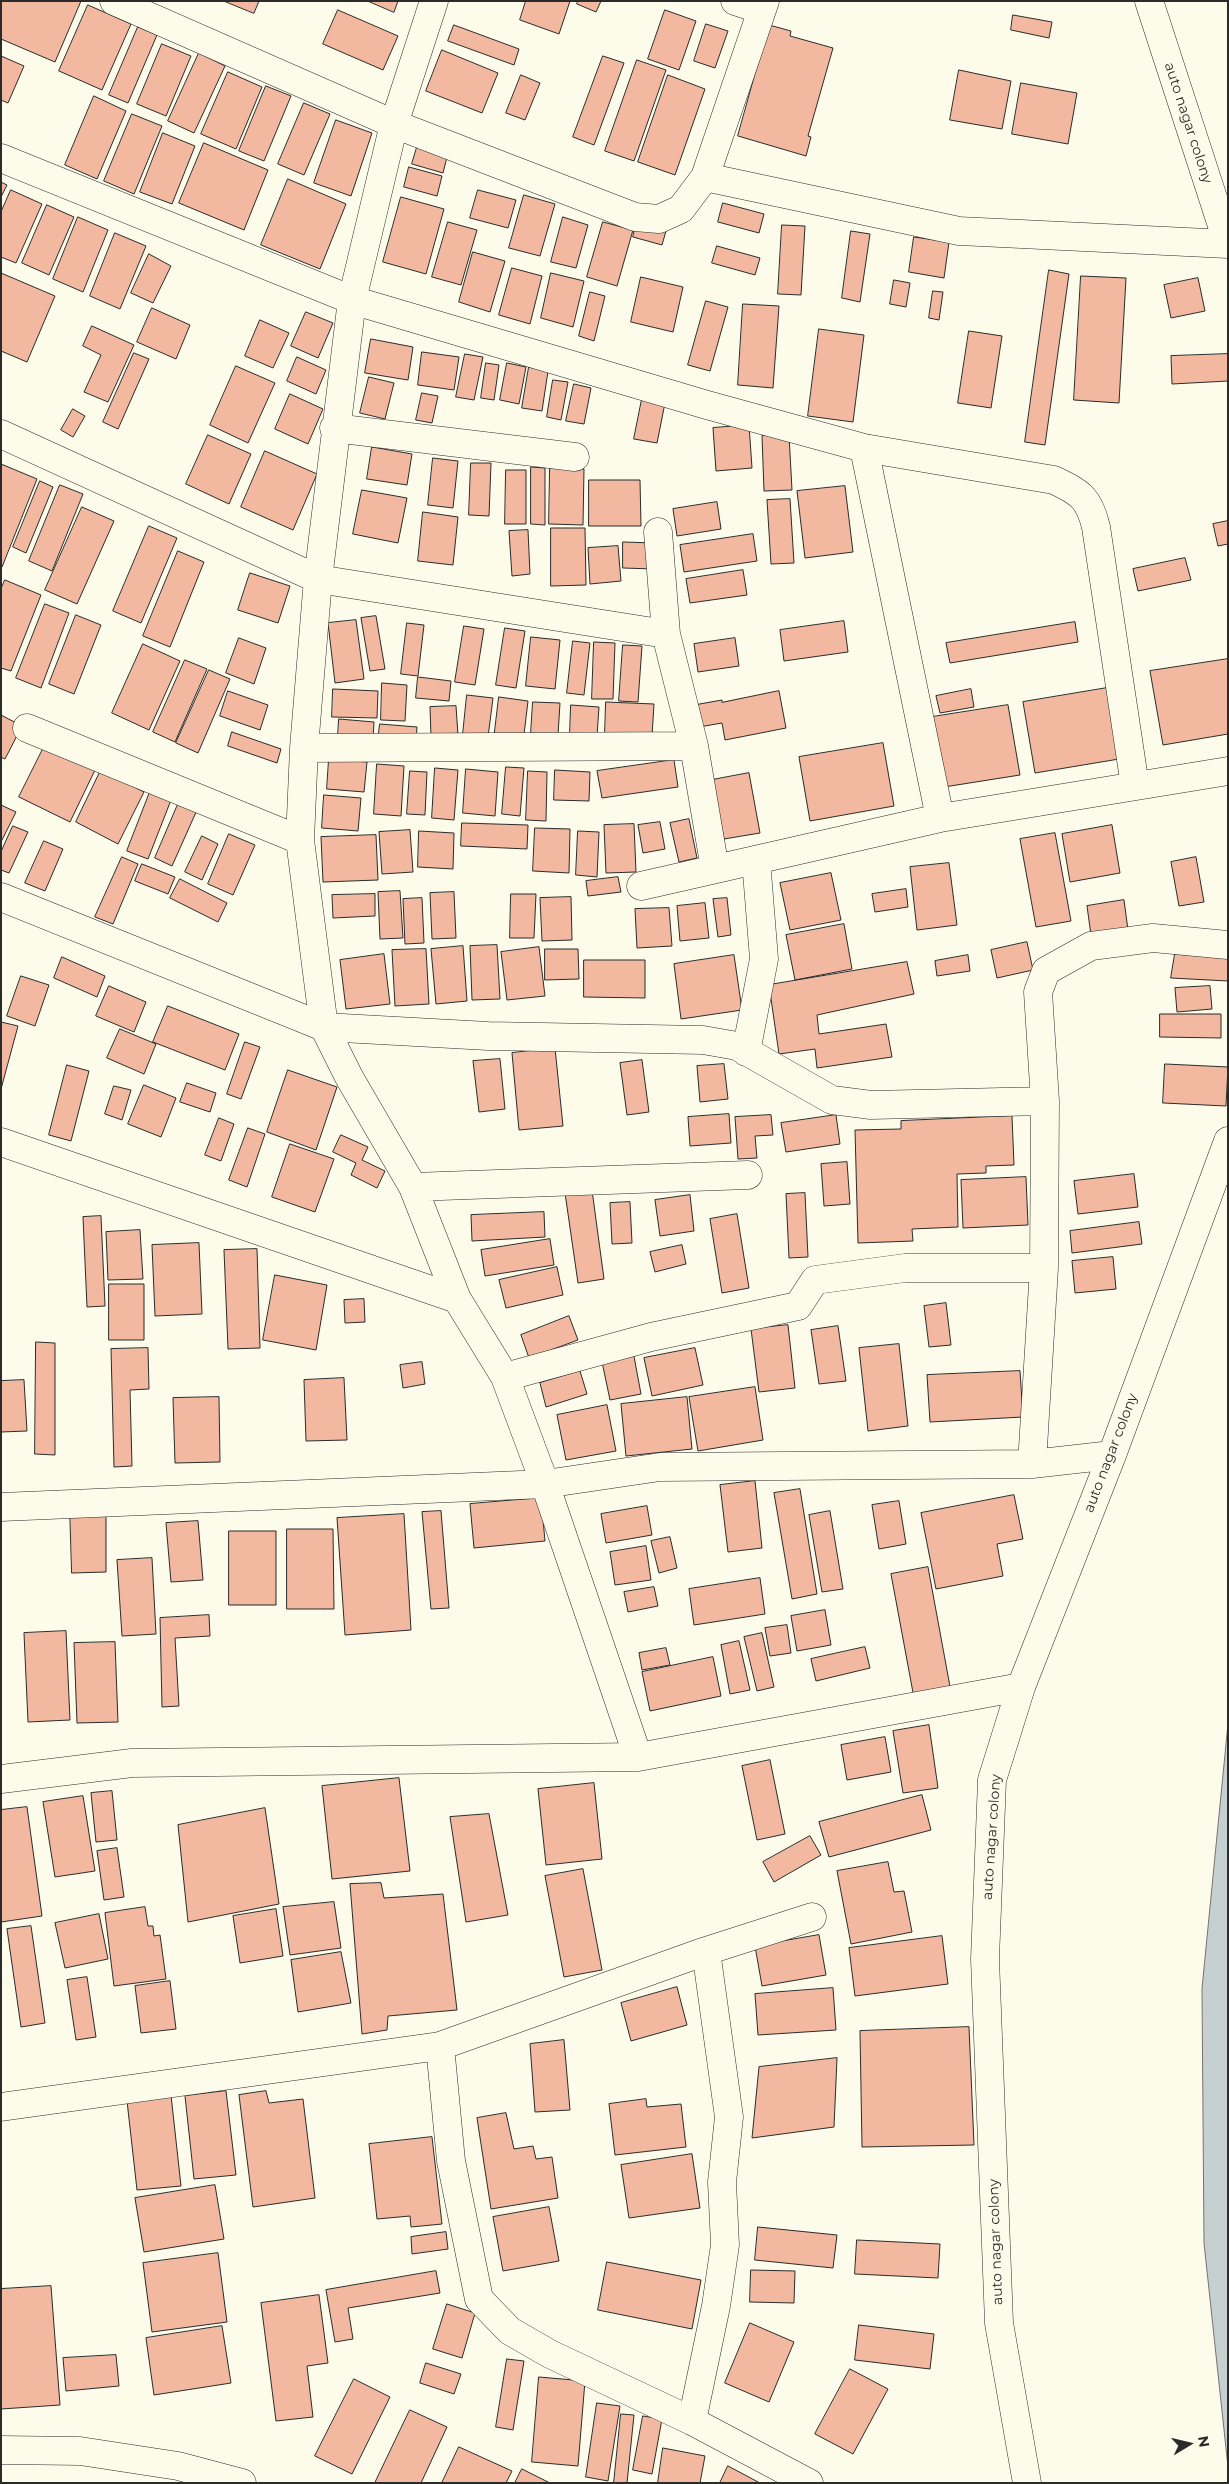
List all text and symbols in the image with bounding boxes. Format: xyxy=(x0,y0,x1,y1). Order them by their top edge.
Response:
street label: auto nagar colony xyxy=(1161,60,1215,186)
street label: auto nagar colony xyxy=(1081,1391,1141,1515)
street label: auto nagar colony xyxy=(979,1773,1005,1901)
street label: auto nagar colony xyxy=(985,2179,1007,2305)
north arrow xyxy=(1164,2419,1214,2469)
text: N xyxy=(1194,2435,1214,2449)

